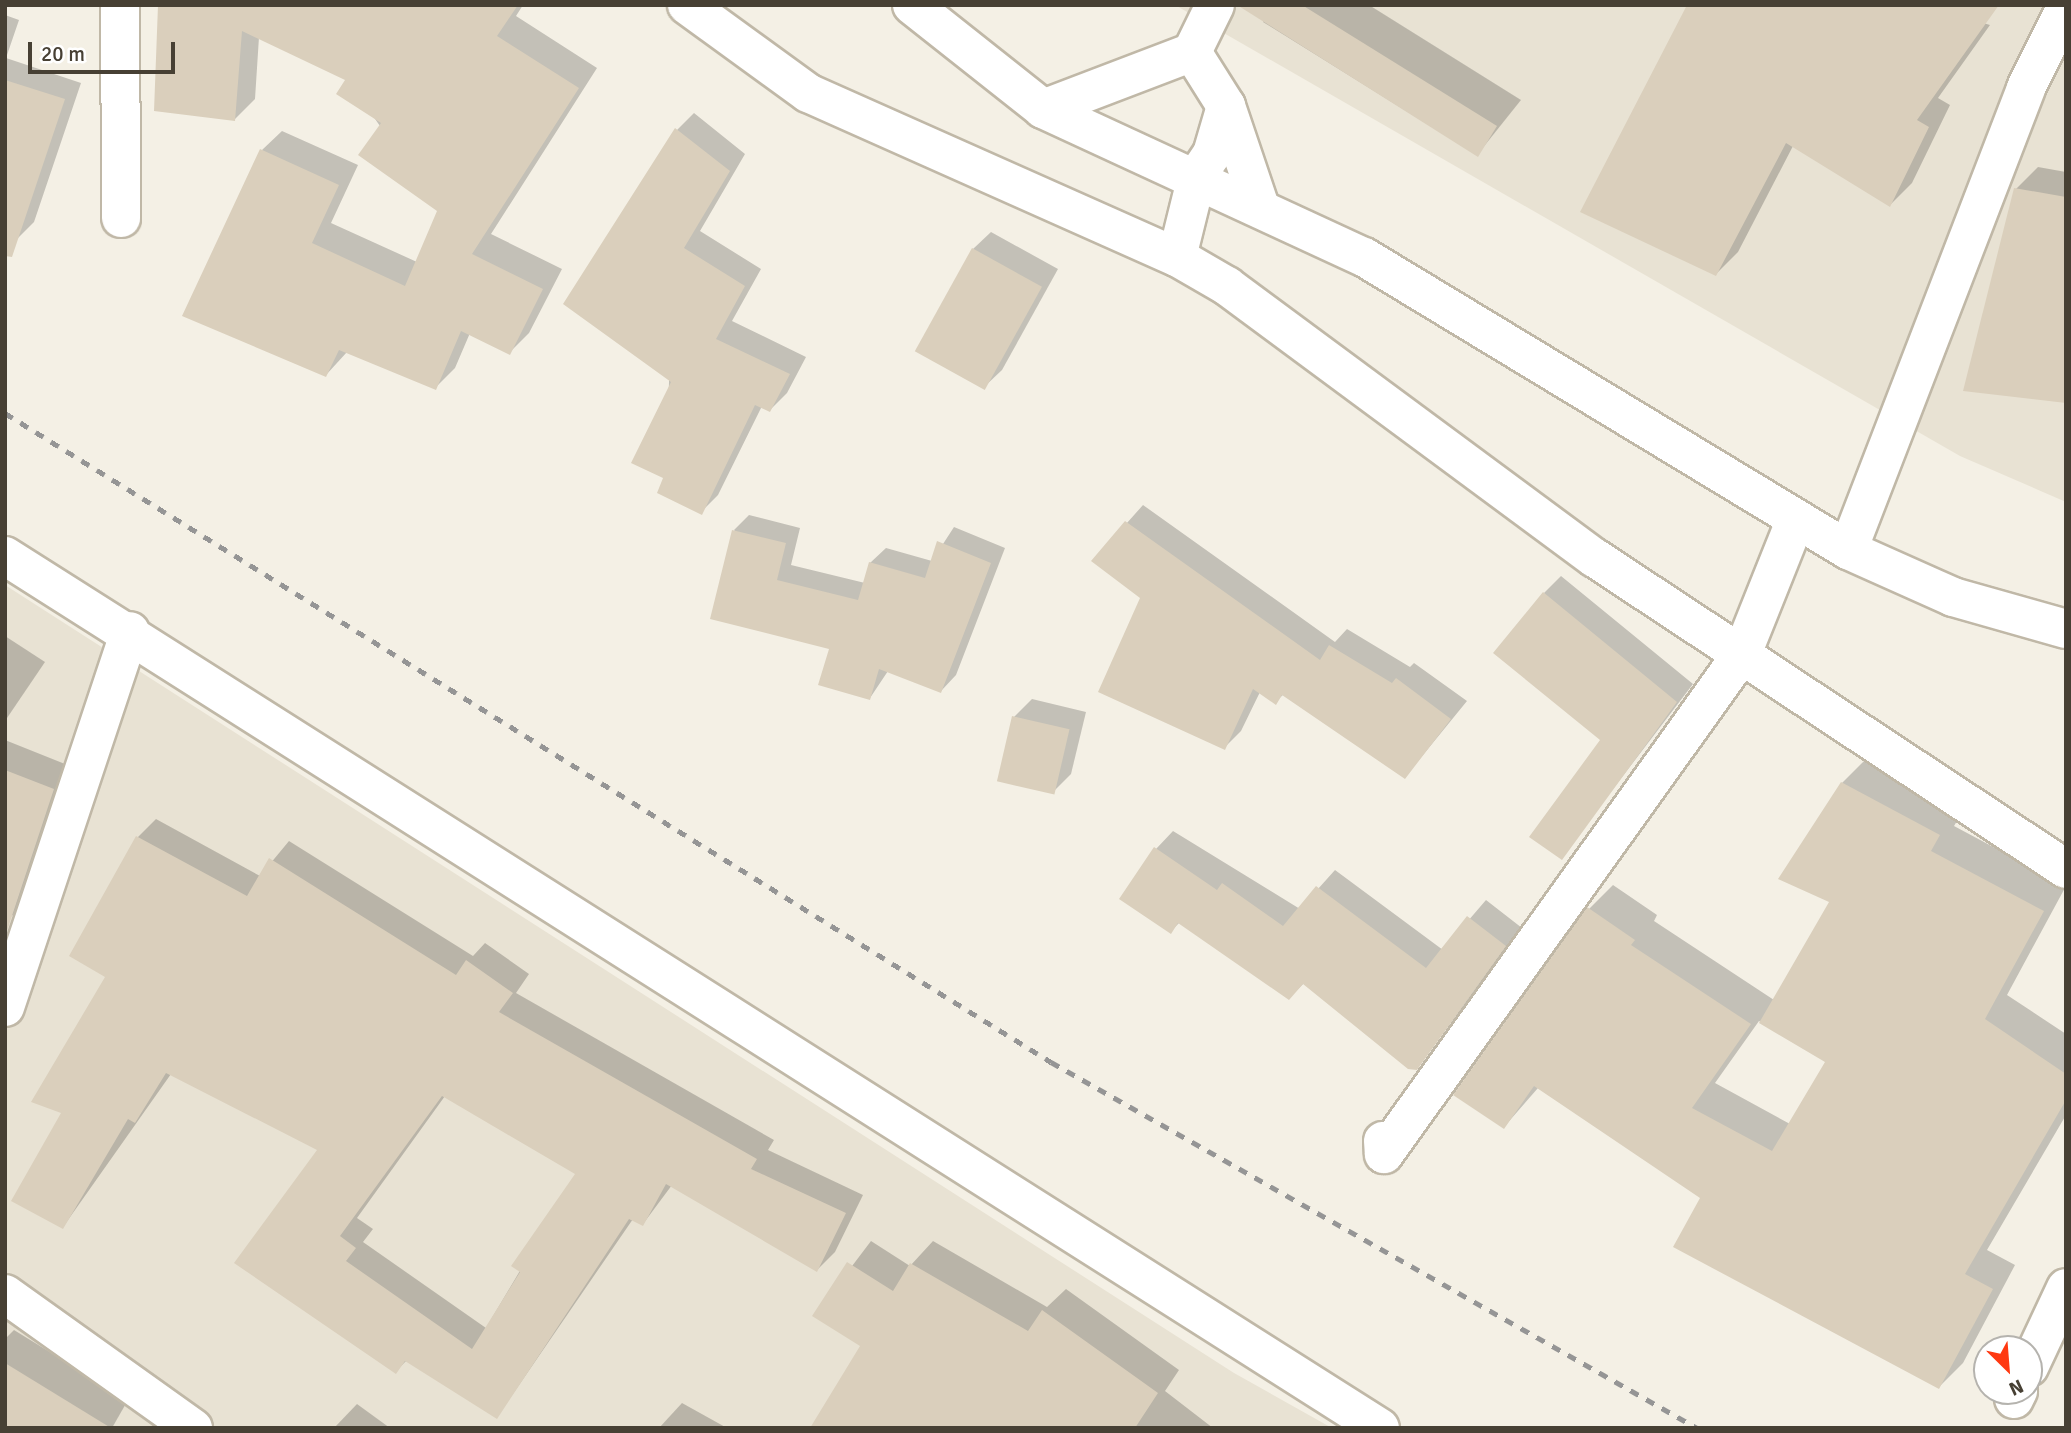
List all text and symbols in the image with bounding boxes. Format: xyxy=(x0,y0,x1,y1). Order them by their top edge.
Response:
scale bar xyxy=(32,28,178,72)
text: 20 m xyxy=(41,41,85,67)
north arrow xyxy=(1973,1335,2043,1405)
text: N xyxy=(2005,1374,2027,1401)

